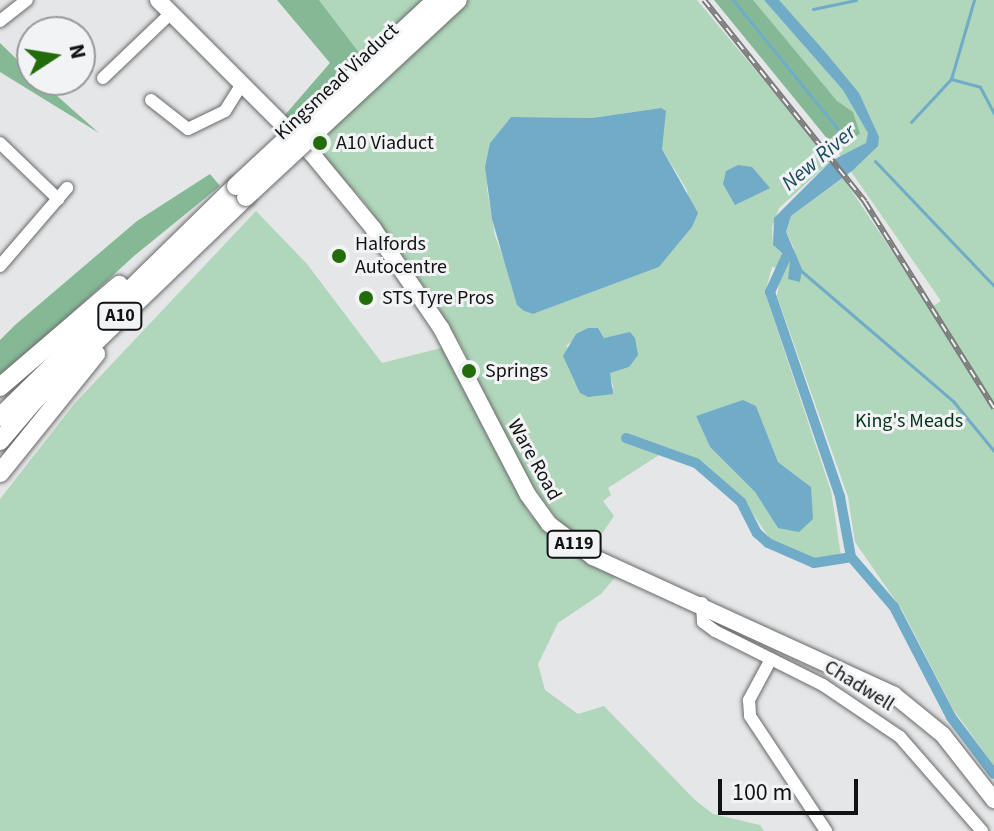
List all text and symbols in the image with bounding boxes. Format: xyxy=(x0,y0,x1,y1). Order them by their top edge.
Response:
north arrow xyxy=(16,16,96,96)
street label: Kingsmead Viaduct xyxy=(270,19,404,145)
text: N xyxy=(60,41,95,62)
water label: New River xyxy=(776,119,862,197)
place label: A10 Viaduct xyxy=(336,131,434,155)
marker: A10 Viaduct xyxy=(311,134,329,152)
place label: Halfords Autocentre xyxy=(355,232,447,279)
marker: Halfords Autocentre xyxy=(330,247,348,265)
place label: STS Tyre Pros xyxy=(382,286,494,310)
marker: STS Tyre Pros xyxy=(357,289,375,307)
road number: A10 xyxy=(96,302,144,330)
place label: Springs xyxy=(485,359,548,383)
marker: Springs xyxy=(460,362,478,380)
park label: King's Meads xyxy=(855,409,963,433)
street label: Ware Road xyxy=(502,415,566,505)
road number: A119 xyxy=(546,530,602,558)
street label: Chadwell xyxy=(820,655,898,717)
scale bar xyxy=(722,763,862,813)
text: 100 m xyxy=(732,775,792,810)

